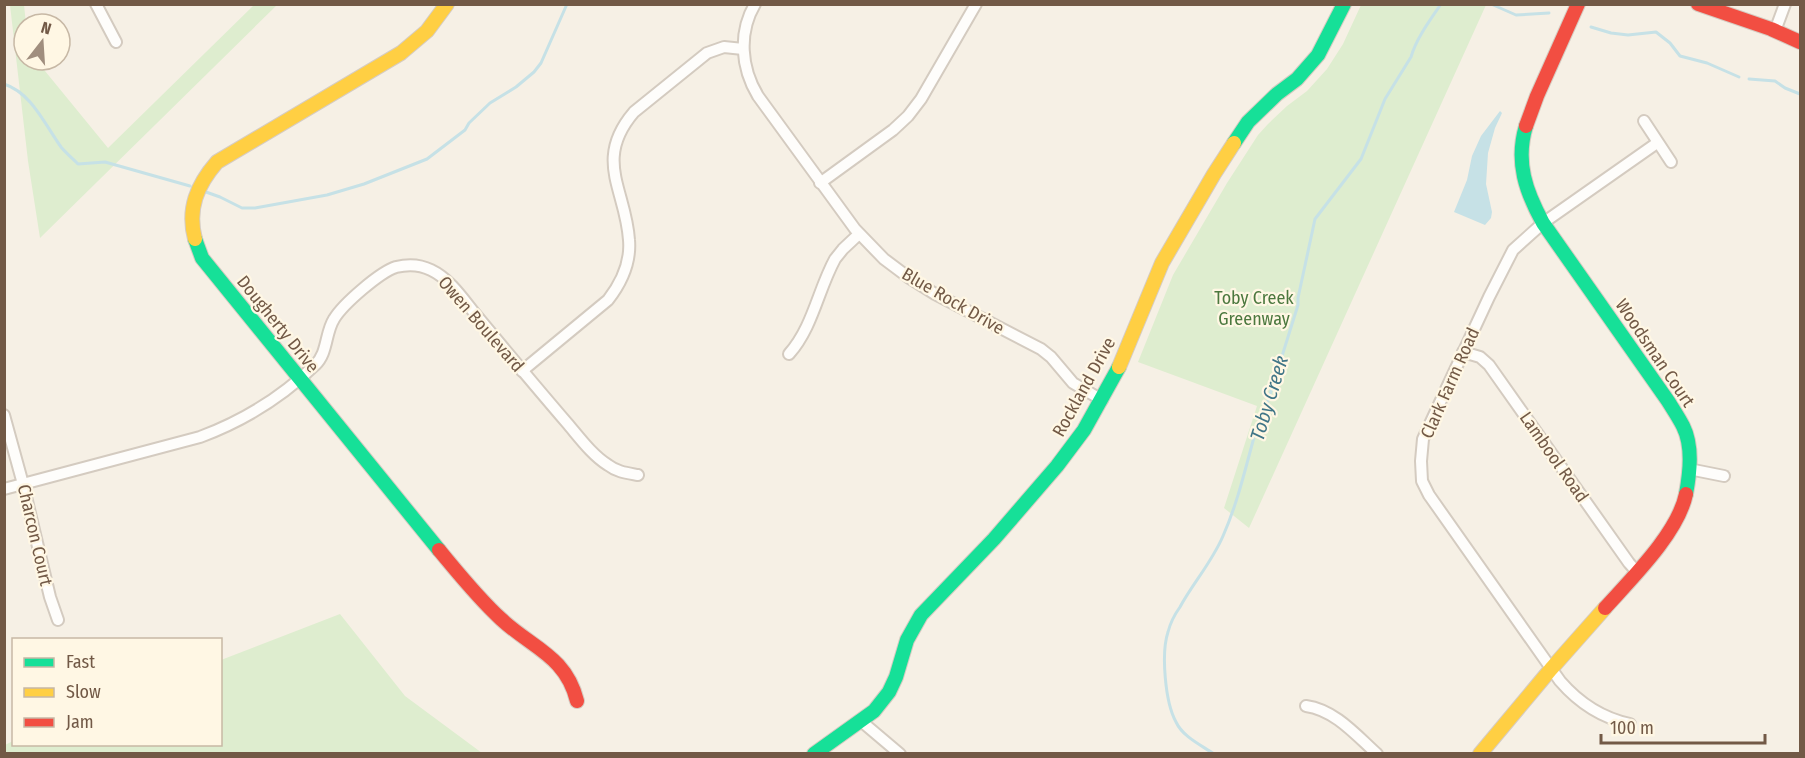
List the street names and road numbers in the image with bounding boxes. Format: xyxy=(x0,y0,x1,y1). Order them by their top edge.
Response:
street label: Blue Rock Drive xyxy=(898,263,1008,339)
street label: Dougherty Drive xyxy=(232,271,324,377)
street label: Owen Boulevard xyxy=(433,272,529,376)
street label: Woodsman Court xyxy=(1611,295,1699,411)
street label: Clark Farm Road xyxy=(1416,324,1484,442)
street label: Rockland Drive xyxy=(1048,333,1120,440)
street label: Lambool Road xyxy=(1515,408,1593,506)
street label: Charcon Court xyxy=(13,482,57,588)

